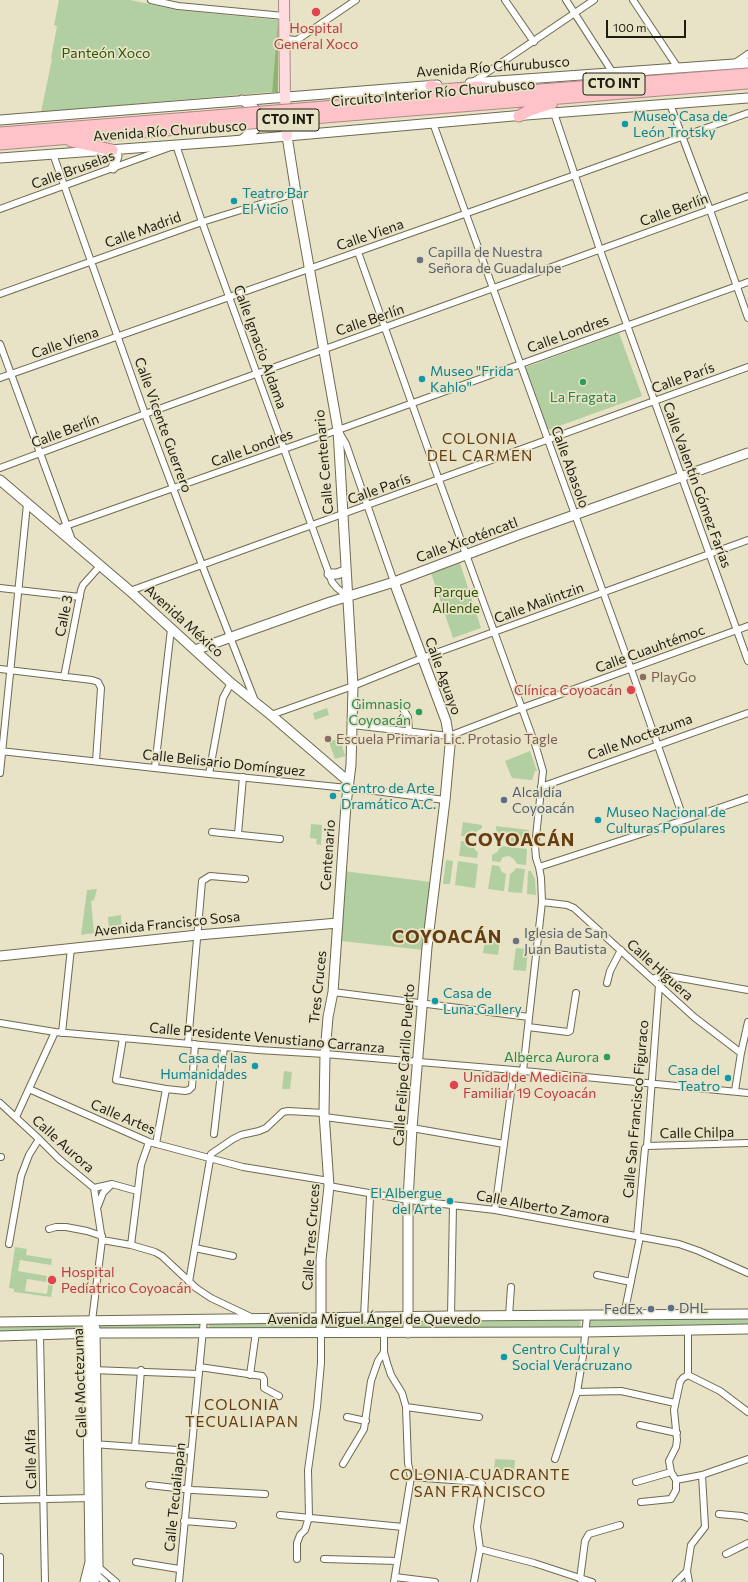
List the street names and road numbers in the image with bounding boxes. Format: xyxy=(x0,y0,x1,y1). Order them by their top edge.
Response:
street label: Avenida Río Churubusco xyxy=(416,53,570,81)
road number: CTO INT xyxy=(583,73,645,95)
street label: Circuito Interior Río Churubusco xyxy=(330,76,536,110)
road number: CTO INT xyxy=(257,109,319,131)
street label: Avenida Río Churubusco xyxy=(93,117,247,145)
street label: Calle Bruselas xyxy=(29,147,117,193)
street label: Calle Berlín xyxy=(638,190,710,230)
street label: Calle Madrid xyxy=(103,208,183,252)
street label: Calle Viena xyxy=(334,216,406,254)
street label: Calle Ignacio Aldama xyxy=(230,283,290,411)
street label: Calle Berlín xyxy=(334,300,406,340)
street label: Calle Londres xyxy=(525,311,611,357)
street label: Calle Viena xyxy=(29,324,101,362)
street label: Calle Vicente Guerrero xyxy=(131,355,195,495)
street label: Calle París xyxy=(649,359,717,397)
street label: Calle Valentín Gómez Farías xyxy=(659,400,735,570)
street label: Calle Centenario xyxy=(311,409,337,515)
street label: Calle Berlín xyxy=(29,410,101,452)
street label: Calle Abasolo xyxy=(547,424,593,510)
street label: Calle Londres xyxy=(209,425,295,471)
street label: Calle París xyxy=(345,470,413,508)
street label: Calle Xicoténcatl xyxy=(414,514,520,566)
street label: Calle Malintzin xyxy=(492,579,586,627)
street label: Avenida México xyxy=(141,581,227,661)
street label: Calle 3 xyxy=(52,594,76,638)
street label: Calle Cuauhtémoc xyxy=(593,621,707,677)
street label: Calle Aguayo xyxy=(421,635,465,717)
street label: Calle Moctezuma xyxy=(585,710,695,764)
street label: Calle Belisario Domínguez xyxy=(142,746,306,780)
street label: Centenario xyxy=(317,819,339,891)
street label: Avenida Francisco Sosa xyxy=(93,908,241,940)
street label: Calle Higuera xyxy=(623,936,697,1004)
street label: Tres Cruces xyxy=(306,950,330,1024)
street label: Calle Felipe Carillo Puerto xyxy=(390,983,418,1147)
street label: Calle Presidente Venustiano Carranza xyxy=(149,1019,385,1057)
street label: Calle San Francisco Figuraco xyxy=(620,1019,652,1199)
street label: Calle Artes xyxy=(88,1096,158,1138)
street label: Calle Aurora xyxy=(28,1112,98,1176)
street label: Calle Chilpa xyxy=(660,1124,734,1142)
street label: Calle Tres Cruces xyxy=(299,1183,323,1291)
street label: Calle Alberto Zamora xyxy=(475,1187,611,1227)
street label: Avenida Miguel Ángel de Quevedo xyxy=(267,1311,481,1327)
street label: Calle Moctezuma xyxy=(70,1328,90,1438)
street label: Calle Alfa xyxy=(22,1429,40,1489)
street label: Calle Tecualiapan xyxy=(161,1442,189,1552)

